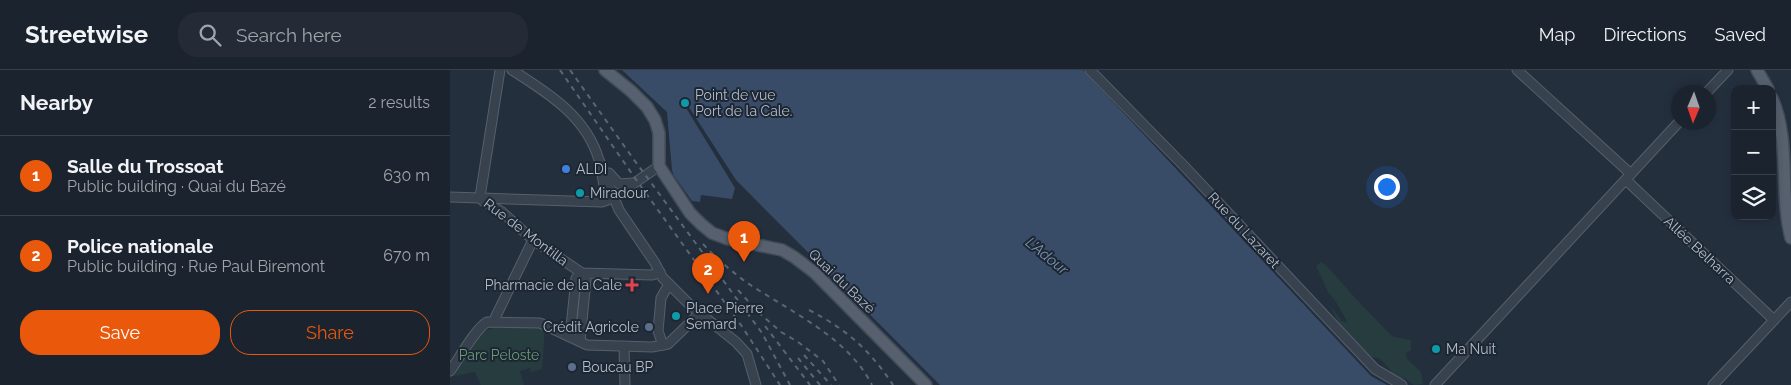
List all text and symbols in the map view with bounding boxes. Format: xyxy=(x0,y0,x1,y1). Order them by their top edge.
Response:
search box xyxy=(178,12,528,57)
text: Streetwise xyxy=(25,20,148,49)
icon: search xyxy=(196,21,224,49)
text: Search here xyxy=(236,24,342,46)
text: Map xyxy=(1539,24,1575,45)
text: Directions xyxy=(1603,24,1687,45)
text: Saved xyxy=(1715,24,1766,45)
north arrow xyxy=(1671,85,1716,130)
map controls xyxy=(1731,85,1776,220)
button: + xyxy=(1731,85,1776,130)
place label: Point de vue Port de la Cale. xyxy=(695,87,793,119)
text: Nearby xyxy=(20,90,93,115)
text: 2 results xyxy=(368,93,430,112)
marker: Point de vue Port de la Cale. xyxy=(679,97,691,109)
button: − xyxy=(1731,130,1776,175)
text: Salle du Trossoat xyxy=(67,155,223,177)
place label: ALDI xyxy=(576,161,607,177)
marker: ALDI xyxy=(560,163,572,175)
text: 1 xyxy=(32,166,40,185)
text: 630 m xyxy=(383,166,430,185)
your location xyxy=(1374,174,1400,200)
button: layers xyxy=(1731,175,1776,220)
text: Public building · Quai du Bazé xyxy=(67,177,286,196)
place label: Miradour xyxy=(590,185,648,201)
marker: Miradour xyxy=(574,187,586,199)
street label: Rue du Lazaret xyxy=(1205,189,1283,271)
street label: Rue de Montilla xyxy=(481,195,571,269)
street label: Allée Belharra xyxy=(1661,213,1739,287)
pin: 1 xyxy=(728,221,760,262)
water label: L'Adour xyxy=(1022,233,1073,279)
text: Police nationale xyxy=(67,235,213,257)
text: 2 xyxy=(31,246,41,265)
text: 670 m xyxy=(383,246,430,265)
street label: Quai du Bazé xyxy=(806,246,878,316)
pin: 2 xyxy=(692,253,724,294)
text: Public building · Rue Paul Biremont xyxy=(67,257,325,276)
place label: Pharmacie de la Cale xyxy=(485,277,622,293)
marker: Pharmacie de la Cale xyxy=(626,279,638,291)
place label: Place Pierre Semard xyxy=(686,300,763,332)
button: Save xyxy=(20,310,220,355)
button: Share xyxy=(230,310,430,355)
marker: Place Pierre Semard xyxy=(670,310,682,322)
place label: Crédit Agricole xyxy=(543,319,639,335)
marker: Crédit Agricole xyxy=(643,321,655,333)
place label: Ma Nuit xyxy=(1446,341,1497,357)
marker: Ma Nuit xyxy=(1430,343,1442,355)
park label: Parc Peloste xyxy=(459,347,539,363)
place label: Boucau BP xyxy=(582,359,653,375)
marker: Boucau BP xyxy=(566,361,578,373)

